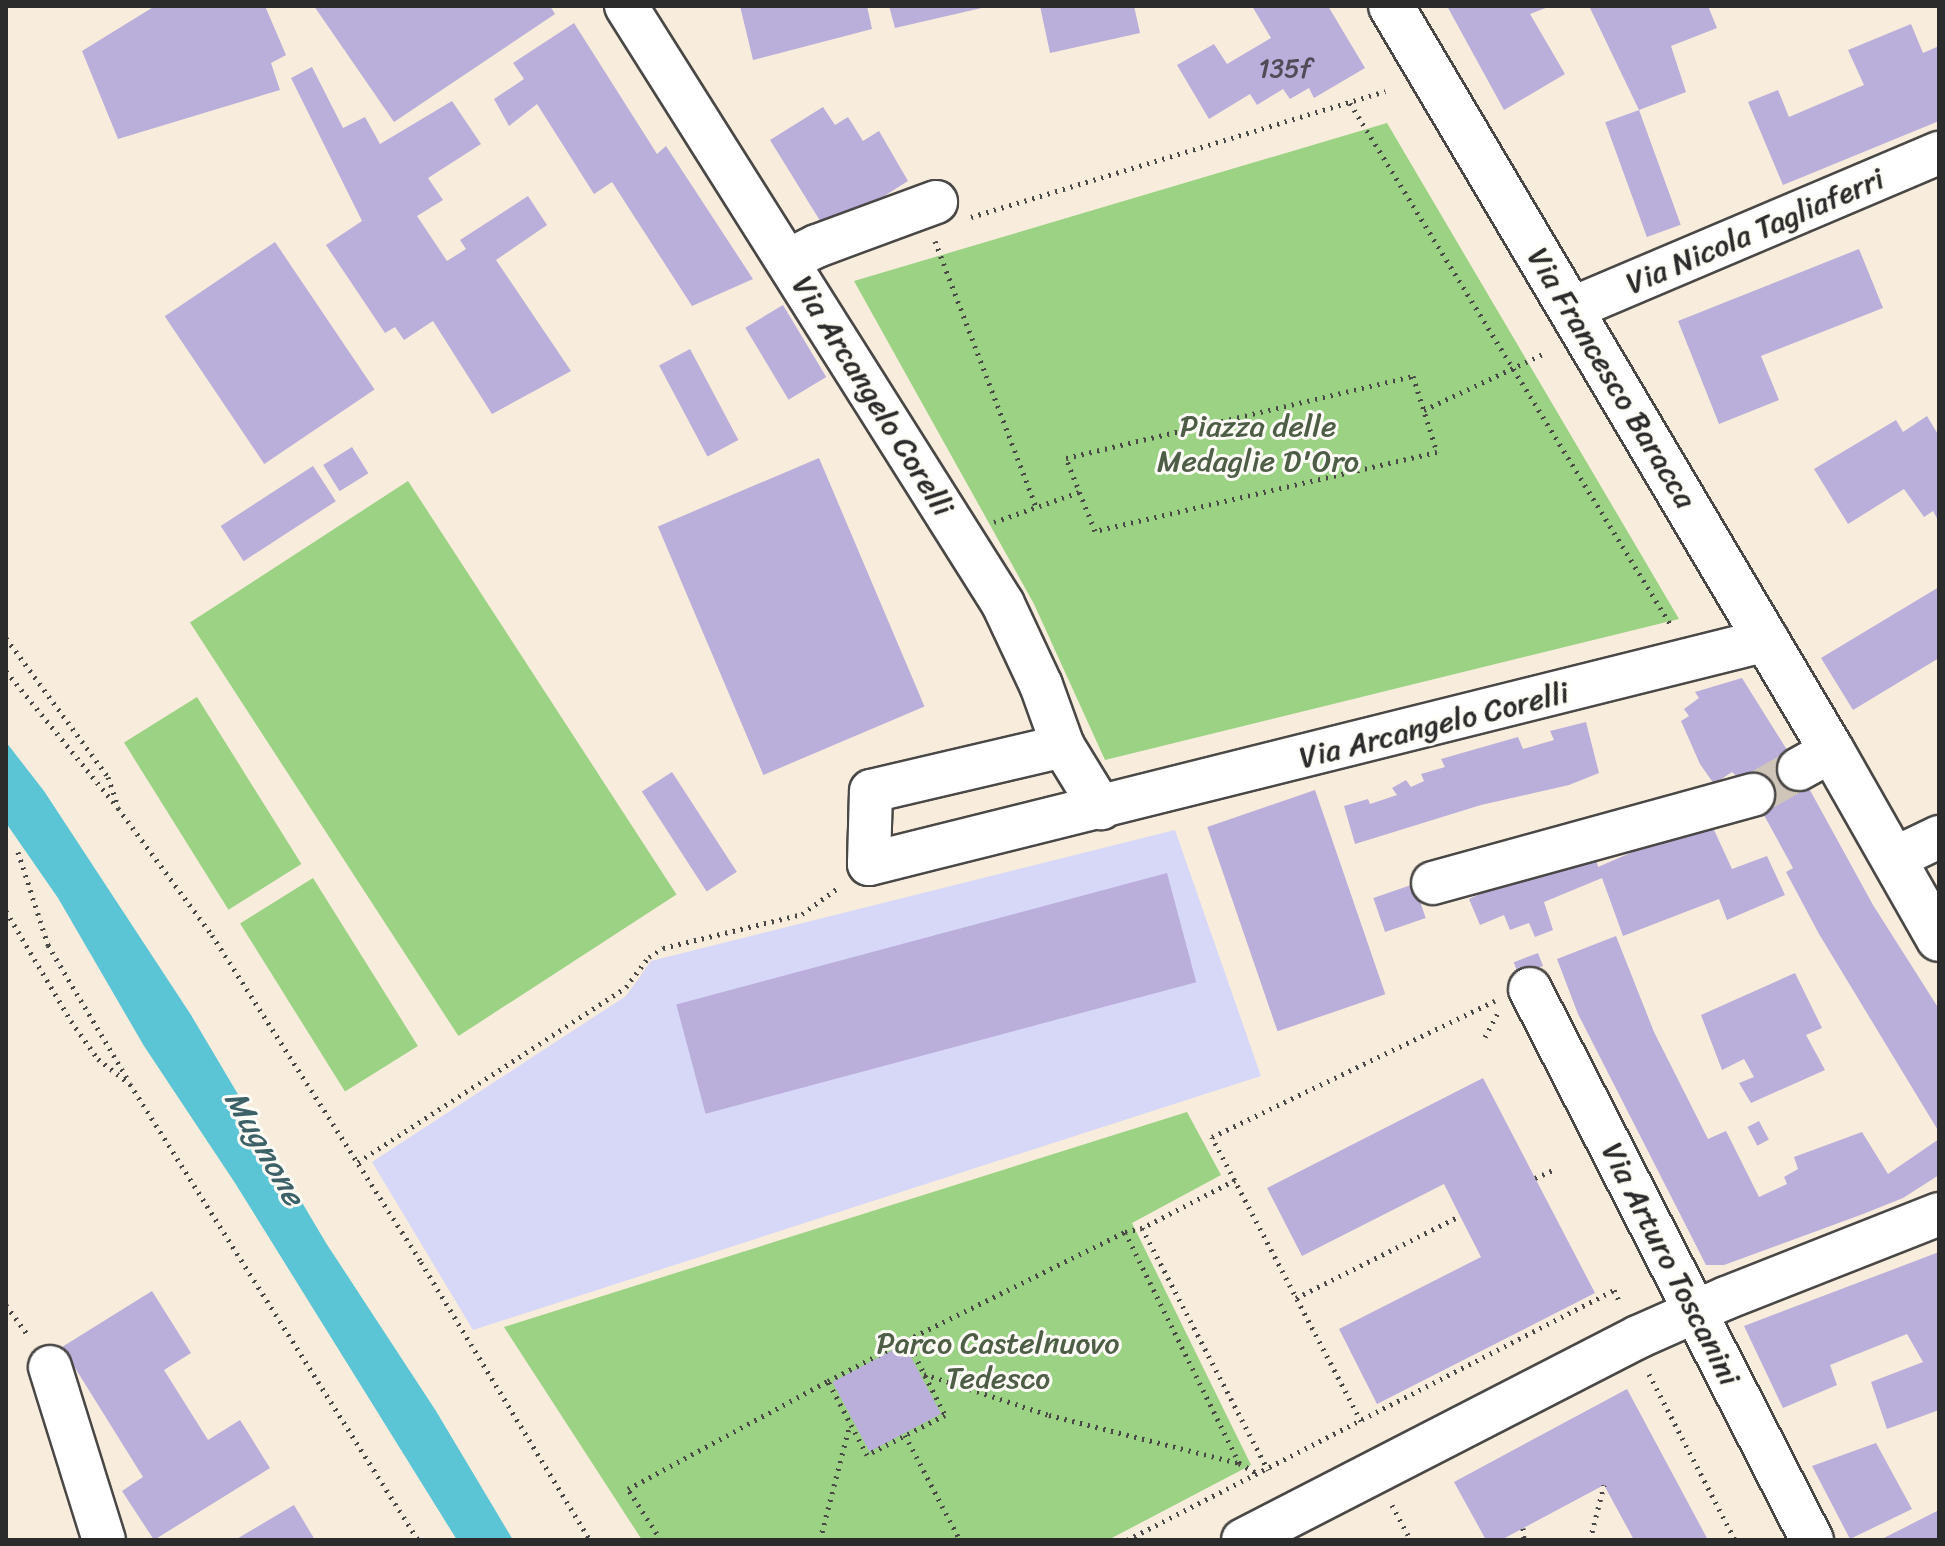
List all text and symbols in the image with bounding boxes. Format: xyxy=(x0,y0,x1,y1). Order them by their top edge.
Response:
house number: 135f xyxy=(1259,53,1311,85)
street label: Via Nicola Tagliaferri xyxy=(1620,160,1890,302)
street label: Via Francesco Baracca xyxy=(1520,241,1704,515)
street label: Via Arcangelo Corelli xyxy=(785,269,961,523)
park label: Piazza delle Medaglie D'Oro xyxy=(1157,408,1359,478)
street label: Via Arcangelo Corelli xyxy=(1296,674,1572,776)
water label: Mugnone xyxy=(216,1084,312,1212)
street label: Via Arturo Toscanini xyxy=(1594,1137,1748,1391)
park label: Parco Castelnuovo Tedesco xyxy=(876,1325,1120,1396)

